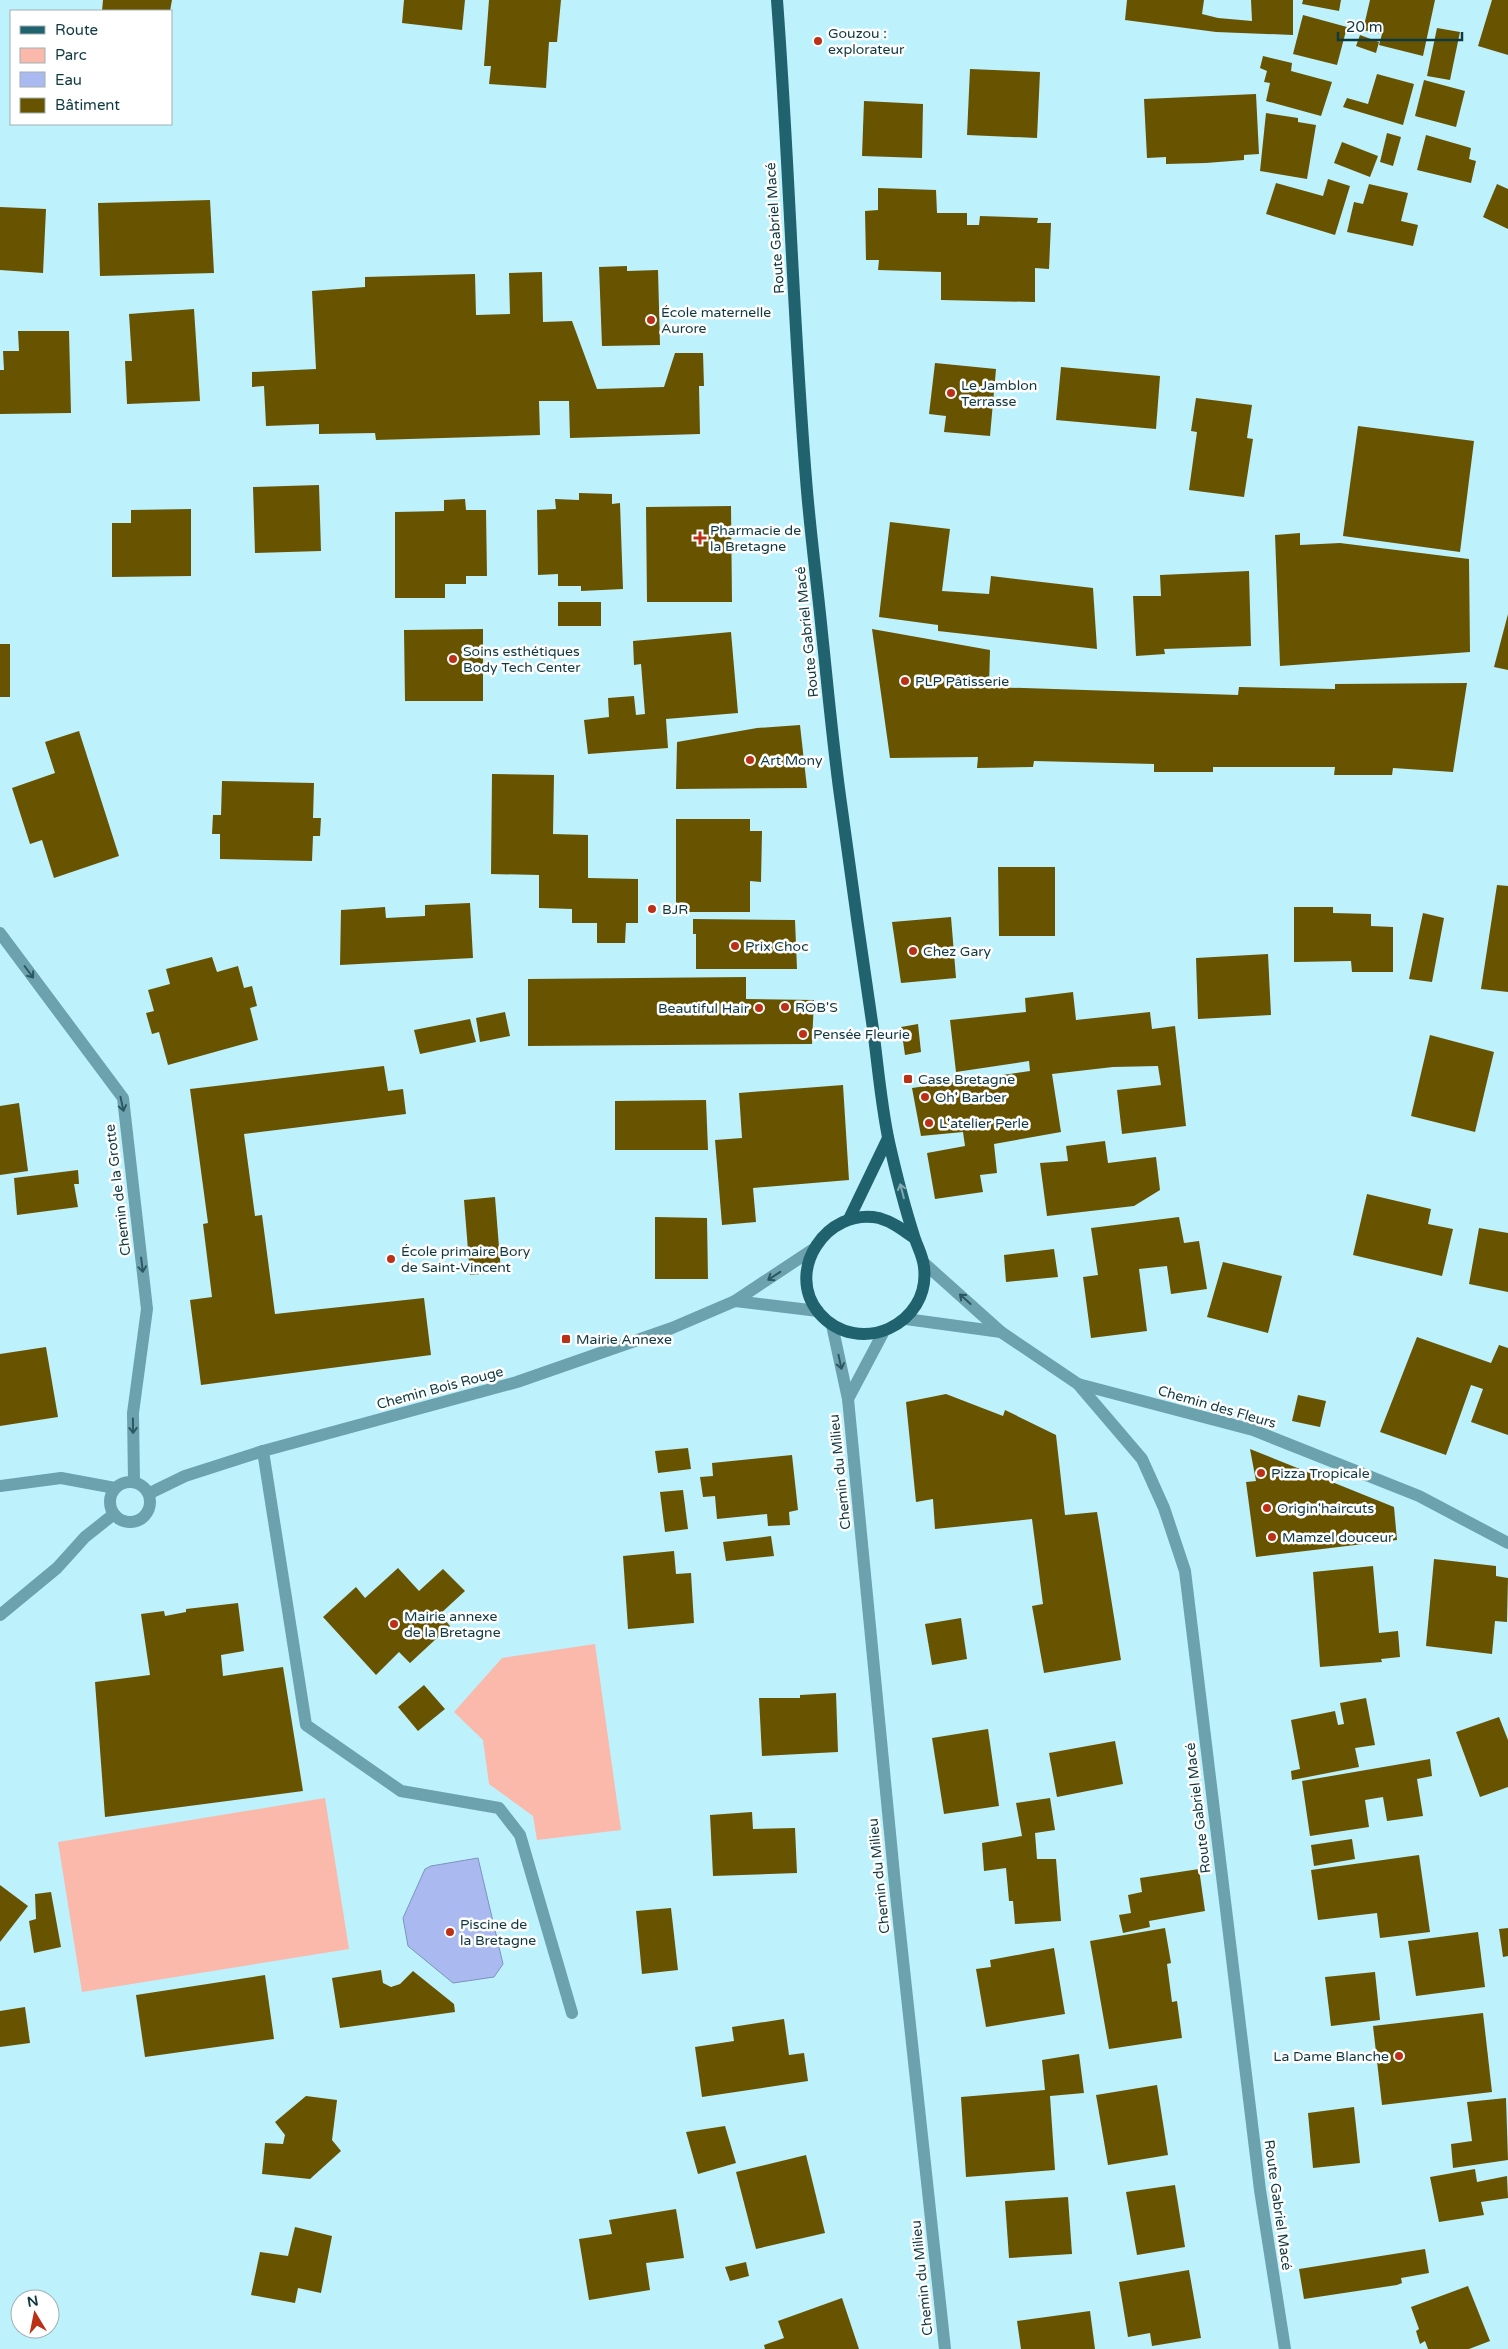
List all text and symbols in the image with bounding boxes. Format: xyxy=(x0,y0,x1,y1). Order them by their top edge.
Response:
legend xyxy=(10,10,172,125)
scale bar xyxy=(1338,10,1462,42)
text: 20 m xyxy=(1346,18,1383,36)
text: Route xyxy=(55,21,98,39)
place label: Gouzou : explorateur xyxy=(828,25,905,58)
marker: Gouzou : explorateur xyxy=(812,35,824,47)
text: Parc xyxy=(55,46,87,64)
text: Eau xyxy=(55,71,82,89)
text: Bâtiment xyxy=(55,96,120,114)
street label: Route Gabriel Macé xyxy=(762,162,788,294)
place label: École maternelle Aurore xyxy=(661,304,771,337)
marker: École maternelle Aurore xyxy=(645,314,657,326)
place label: Le Jamblon Terrasse xyxy=(961,377,1037,410)
marker: Le Jamblon Terrasse xyxy=(945,387,957,399)
place label: Pharmacie de la Bretagne xyxy=(710,522,801,555)
marker: Pharmacie de la Bretagne xyxy=(694,532,706,544)
street label: Route Gabriel Macé xyxy=(792,566,822,698)
place label: Soins esthétiques Body Tech Center xyxy=(463,643,581,676)
marker: Soins esthétiques Body Tech Center xyxy=(447,653,459,665)
place label: PLP Pâtisserie xyxy=(915,673,1009,690)
marker: PLP Pâtisserie xyxy=(899,675,911,687)
place label: Art Mony xyxy=(760,752,823,769)
marker: Art Mony xyxy=(744,754,756,766)
place label: BJR xyxy=(662,901,688,918)
marker: BJR xyxy=(646,903,658,915)
place label: Prix Choc xyxy=(745,938,809,955)
marker: Prix Choc xyxy=(729,940,741,952)
place label: Chez Gary xyxy=(923,943,992,960)
marker: Chez Gary xyxy=(907,945,919,957)
one-way arrow xyxy=(24,965,34,979)
place label: ROB'S xyxy=(795,999,838,1016)
place label: Beautiful Hair xyxy=(658,1000,750,1017)
marker: ROB'S xyxy=(779,1001,791,1013)
marker: Beautiful Hair xyxy=(753,1002,765,1014)
place label: Pensée Fleurie xyxy=(813,1026,910,1043)
marker: Pensée Fleurie xyxy=(797,1028,809,1040)
place label: Case Bretagne xyxy=(918,1071,1015,1088)
marker: Case Bretagne xyxy=(902,1073,914,1085)
place label: Oh' Barber xyxy=(935,1089,1007,1106)
marker: Oh' Barber xyxy=(919,1091,931,1103)
one-way arrow xyxy=(118,1096,128,1112)
place label: L'atelier Perle xyxy=(939,1115,1029,1132)
marker: L'atelier Perle xyxy=(923,1117,935,1129)
street label: Chemin de la Grotte xyxy=(101,1123,135,1257)
one-way arrow xyxy=(897,1183,906,1199)
place label: École primaire Bory de Saint-Vincent xyxy=(401,1243,531,1276)
marker: École primaire Bory de Saint-Vincent xyxy=(385,1253,397,1265)
one-way arrow xyxy=(137,1257,147,1273)
one-way arrow xyxy=(767,1271,781,1281)
one-way arrow xyxy=(958,1294,971,1305)
place label: Mairie Annexe xyxy=(576,1331,672,1348)
marker: Mairie Annexe xyxy=(560,1333,572,1345)
one-way arrow xyxy=(836,1353,845,1369)
street label: Chemin Bois Rouge xyxy=(375,1363,505,1413)
street label: Chemin des Fleurs xyxy=(1156,1382,1278,1432)
street label: Chemin du Milieu xyxy=(825,1413,855,1531)
one-way arrow xyxy=(128,1418,138,1434)
place label: Pizza Tropicale xyxy=(1271,1465,1370,1482)
marker: Pizza Tropicale xyxy=(1255,1467,1267,1479)
place label: Origin'haircuts xyxy=(1277,1500,1374,1517)
marker: Origin'haircuts xyxy=(1261,1502,1273,1514)
place label: Mamzel douceur xyxy=(1282,1529,1394,1546)
marker: Mamzel douceur xyxy=(1266,1531,1278,1543)
place label: Mairie annexe de la Bretagne xyxy=(404,1608,501,1641)
marker: Mairie annexe de la Bretagne xyxy=(388,1618,400,1630)
street label: Route Gabriel Macé xyxy=(1182,1742,1214,1874)
street label: Chemin du Milieu xyxy=(864,1817,894,1935)
place label: Piscine de la Bretagne xyxy=(460,1916,536,1949)
marker: Piscine de la Bretagne xyxy=(444,1926,456,1938)
place label: La Dame Blanche xyxy=(1273,2048,1389,2065)
marker: La Dame Blanche xyxy=(1393,2050,1405,2062)
street label: Route Gabriel Macé xyxy=(1260,2139,1296,2271)
street label: Chemin du Milieu xyxy=(907,2219,937,2337)
north arrow xyxy=(10,2289,60,2339)
text: N xyxy=(26,2292,40,2311)

